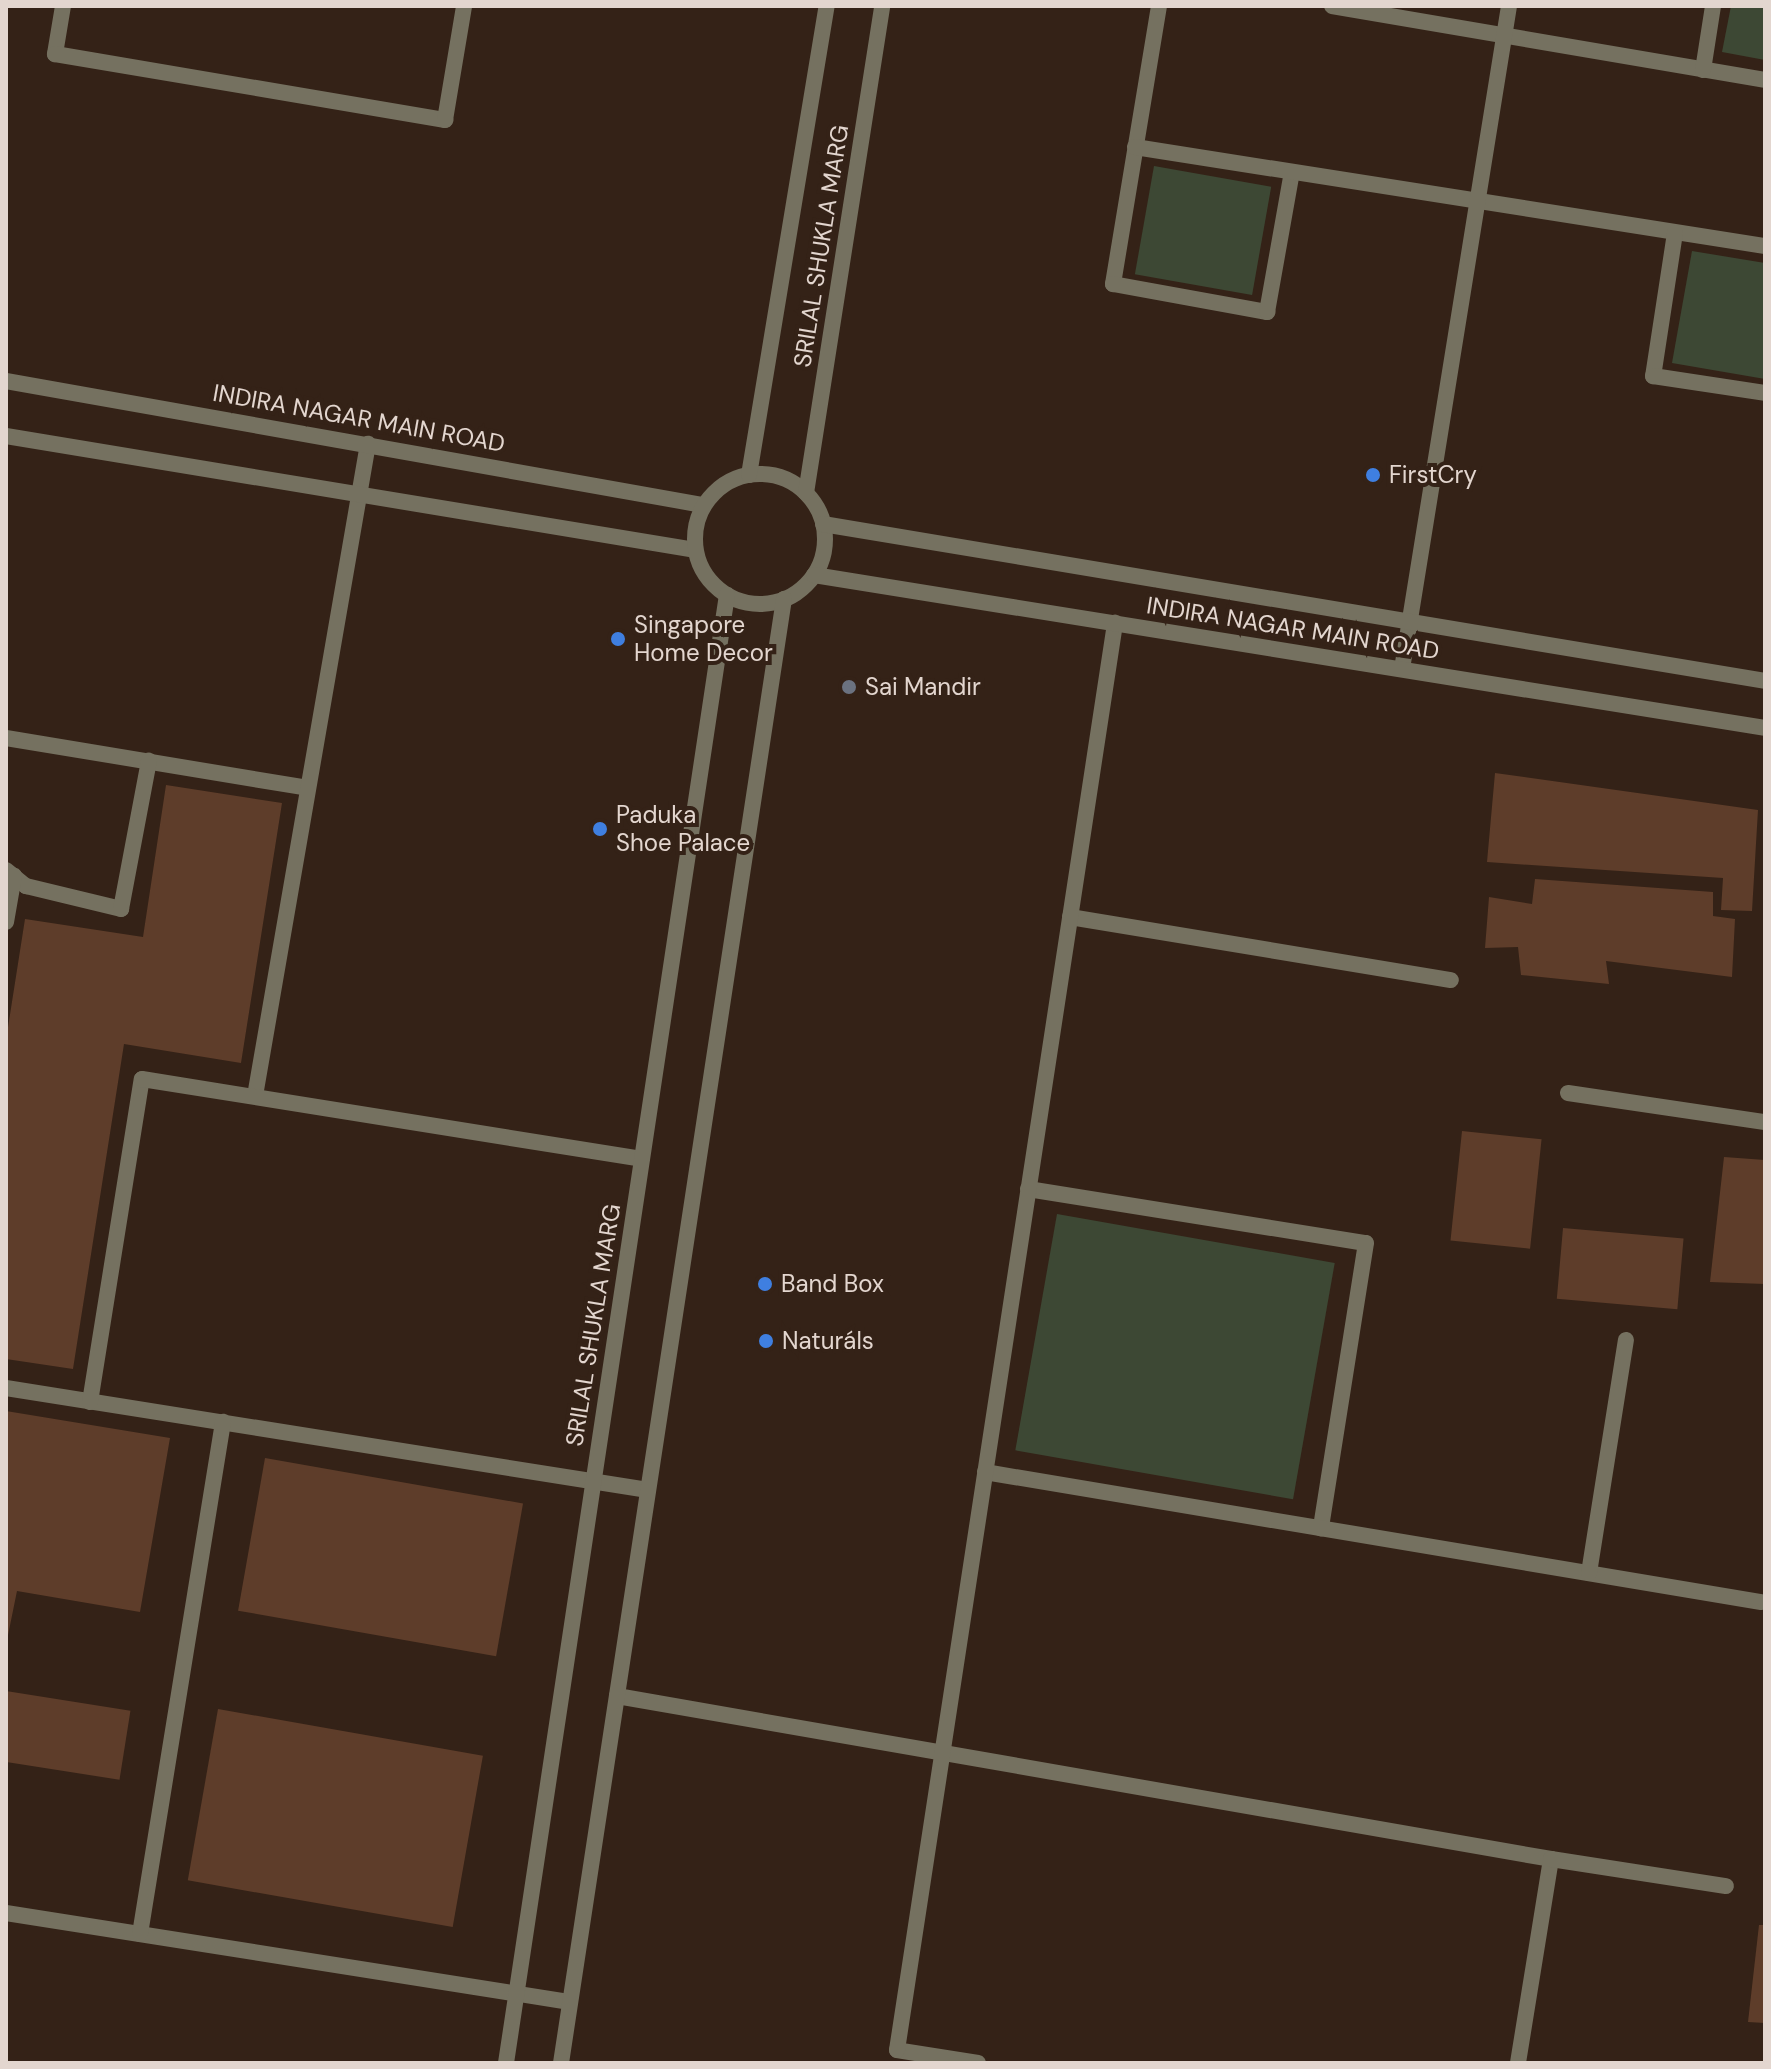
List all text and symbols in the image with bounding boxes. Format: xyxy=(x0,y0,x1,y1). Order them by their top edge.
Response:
street label: SRILAL SHUKLA MARG xyxy=(788,123,854,369)
street label: INDIRA NAGAR MAIN ROAD xyxy=(211,378,507,458)
place label: FirstCry xyxy=(1389,461,1477,489)
marker: FirstCry xyxy=(1364,466,1382,484)
street label: INDIRA NAGAR MAIN ROAD xyxy=(1145,591,1441,665)
place label: Singapore Home Decor xyxy=(634,611,773,667)
marker: Singapore Home Decor xyxy=(609,630,627,648)
place label: Sai Mandir xyxy=(865,673,981,701)
marker: Sai Mandir xyxy=(840,678,858,696)
place label: Paduka Shoe Palace xyxy=(616,801,750,857)
marker: Paduka Shoe Palace xyxy=(591,820,609,838)
street label: SRILAL SHUKLA MARG xyxy=(560,1202,626,1448)
place label: Band Box xyxy=(781,1270,884,1298)
marker: Band Box xyxy=(756,1275,774,1293)
place label: Naturáls xyxy=(782,1327,874,1355)
marker: Naturáls xyxy=(757,1332,775,1350)

